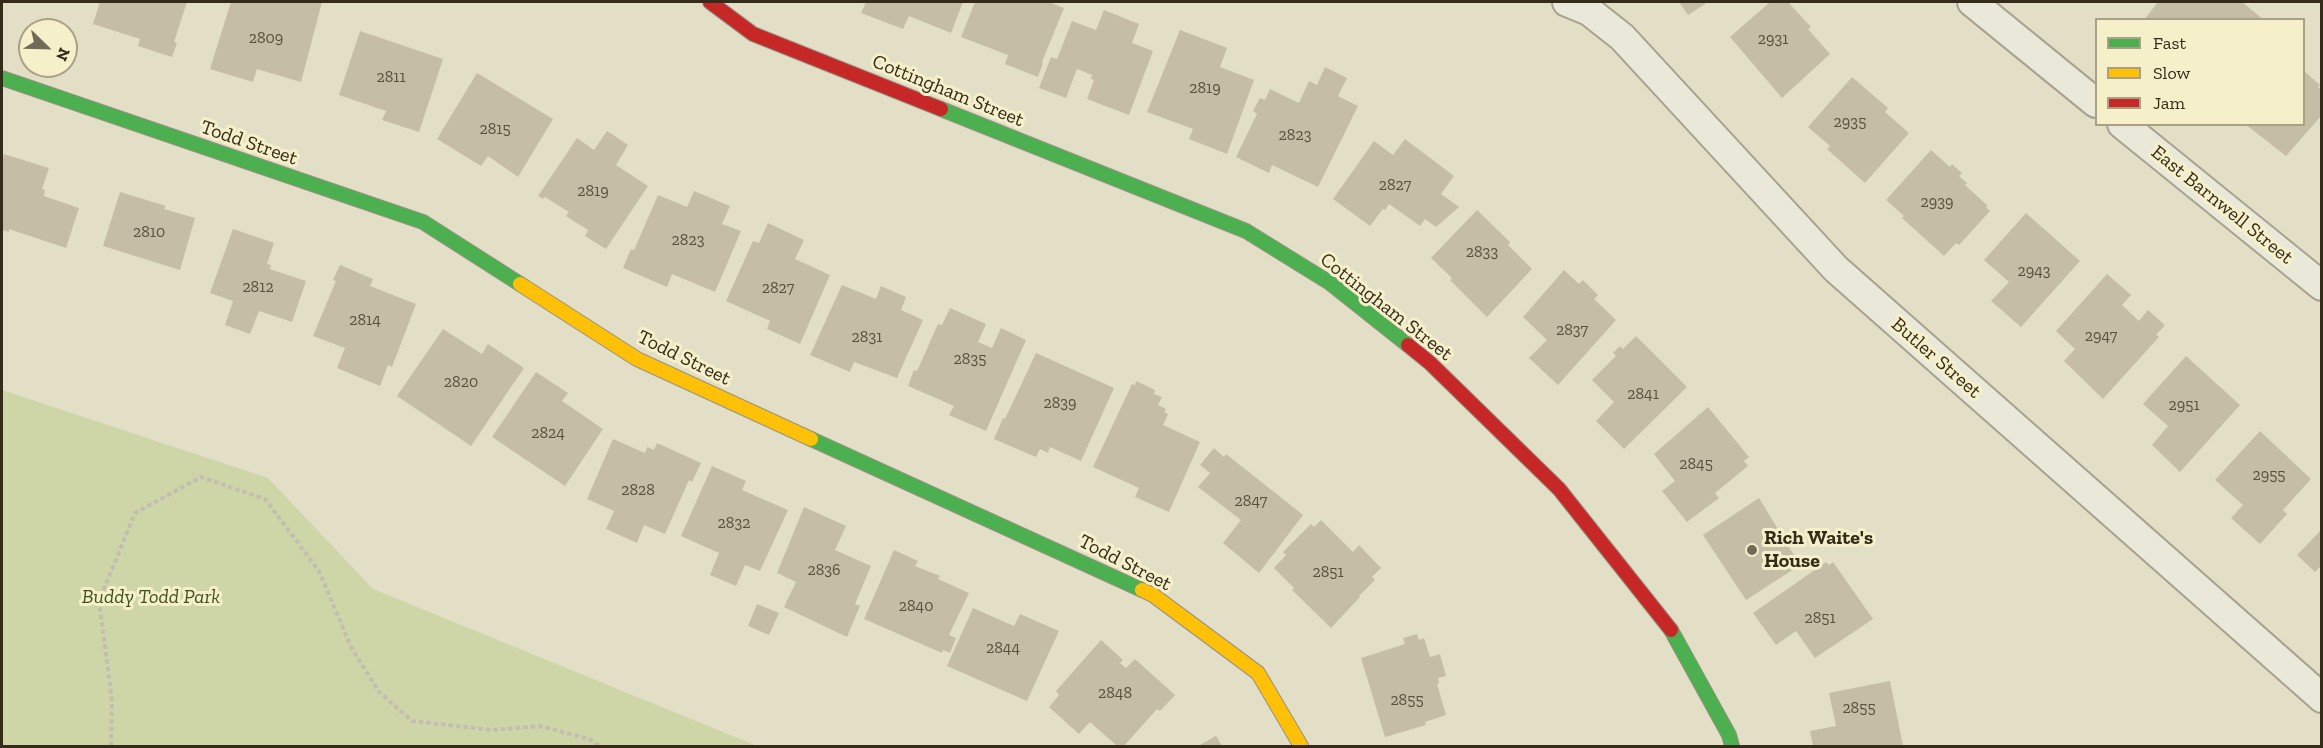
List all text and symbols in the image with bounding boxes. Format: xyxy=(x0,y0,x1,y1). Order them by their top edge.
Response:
north arrow xyxy=(18,18,78,78)
legend xyxy=(2095,18,2305,126)
house number: 2809 xyxy=(249,28,283,48)
house number: 2931 xyxy=(1758,29,1788,49)
text: Fast xyxy=(2153,32,2186,54)
text: N xyxy=(52,45,74,64)
street label: Cottingham Street xyxy=(869,50,1027,132)
text: Slow xyxy=(2153,62,2190,84)
house number: 2811 xyxy=(376,67,406,87)
house number: 2819 xyxy=(1189,78,1221,98)
text: Jam xyxy=(2153,92,2185,114)
house number: 2935 xyxy=(1834,112,1866,132)
street label: Todd Street xyxy=(198,115,300,171)
house number: 2815 xyxy=(479,119,511,139)
house number: 2823 xyxy=(1279,125,1311,145)
street label: East Barnwell Street xyxy=(2146,140,2298,270)
house number: 2827 xyxy=(1379,175,1411,195)
house number: 2819 xyxy=(577,181,609,201)
house number: 2939 xyxy=(1920,192,1954,212)
house number: 2810 xyxy=(133,222,165,242)
house number: 2823 xyxy=(672,230,704,250)
house number: 2833 xyxy=(1466,242,1498,262)
street label: Cottingham Street xyxy=(1315,248,1457,366)
house number: 2943 xyxy=(2017,261,2051,281)
house number: 2812 xyxy=(242,277,274,297)
house number: 2827 xyxy=(762,278,794,298)
house number: 2814 xyxy=(349,310,381,330)
street label: Butler Street xyxy=(1886,313,1986,403)
house number: 2837 xyxy=(1556,320,1588,340)
street label: Todd Street xyxy=(634,325,734,391)
house number: 2947 xyxy=(2085,326,2117,346)
house number: 2831 xyxy=(852,327,882,347)
house number: 2835 xyxy=(954,349,986,369)
house number: 2820 xyxy=(444,372,478,392)
house number: 2841 xyxy=(1627,384,1659,404)
house number: 2839 xyxy=(1043,393,1077,413)
house number: 2951 xyxy=(2168,395,2200,415)
house number: 2824 xyxy=(531,423,565,443)
house number: 2845 xyxy=(1679,454,1713,474)
house number: 2955 xyxy=(2252,465,2286,485)
house number: 2828 xyxy=(621,480,655,500)
house number: 2847 xyxy=(1235,491,1267,511)
house number: 2832 xyxy=(718,513,750,533)
place label: Rich Waite's House xyxy=(1764,526,1873,573)
street label: Todd Street xyxy=(1075,529,1175,597)
marker: Rich Waite's House xyxy=(1745,543,1759,557)
house number: 2836 xyxy=(807,560,841,580)
house number: 2851 xyxy=(1312,562,1344,582)
park label: Buddy Todd Park xyxy=(82,585,220,609)
house number: 2840 xyxy=(899,596,933,616)
house number: 2851 xyxy=(1804,608,1836,628)
house number: 2844 xyxy=(986,638,1020,658)
house number: 2848 xyxy=(1098,683,1132,703)
house number: 2855 xyxy=(1390,690,1424,710)
house number: 2855 xyxy=(1842,698,1876,718)

